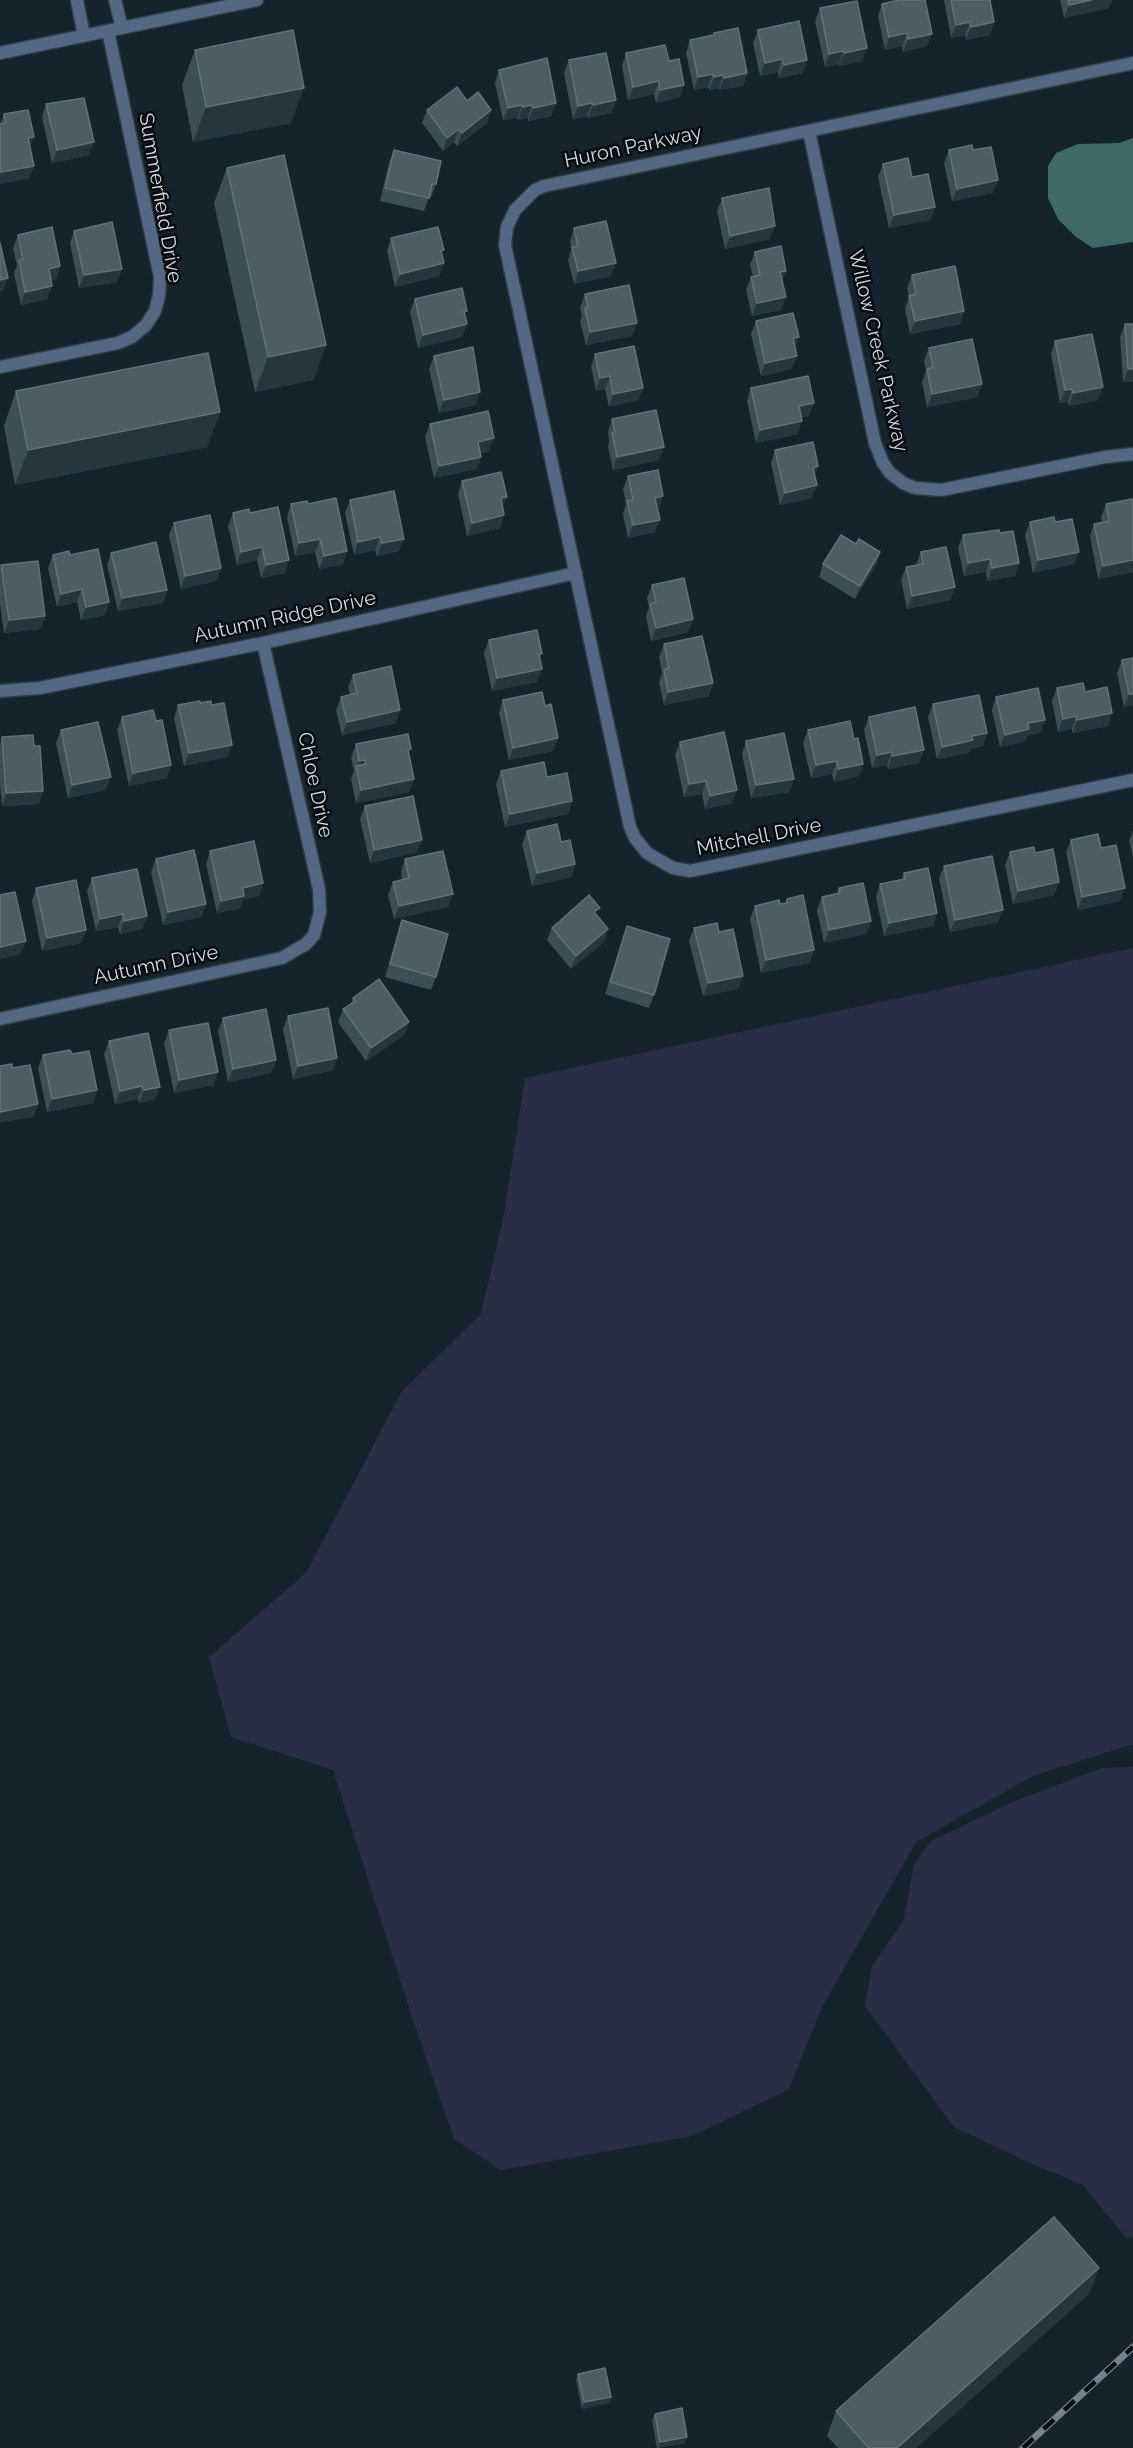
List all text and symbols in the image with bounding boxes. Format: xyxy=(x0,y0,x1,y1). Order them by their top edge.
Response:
street label: Summerfield Drive xyxy=(133,111,187,285)
street label: Huron Parkway xyxy=(562,121,704,173)
street label: Willow Creek Parkway xyxy=(843,247,913,455)
street label: Autumn Ridge Drive xyxy=(192,586,378,648)
street label: Chloe Drive xyxy=(292,730,338,840)
street label: Mitchell Drive xyxy=(695,813,823,861)
street label: Autumn Drive xyxy=(92,940,220,990)

